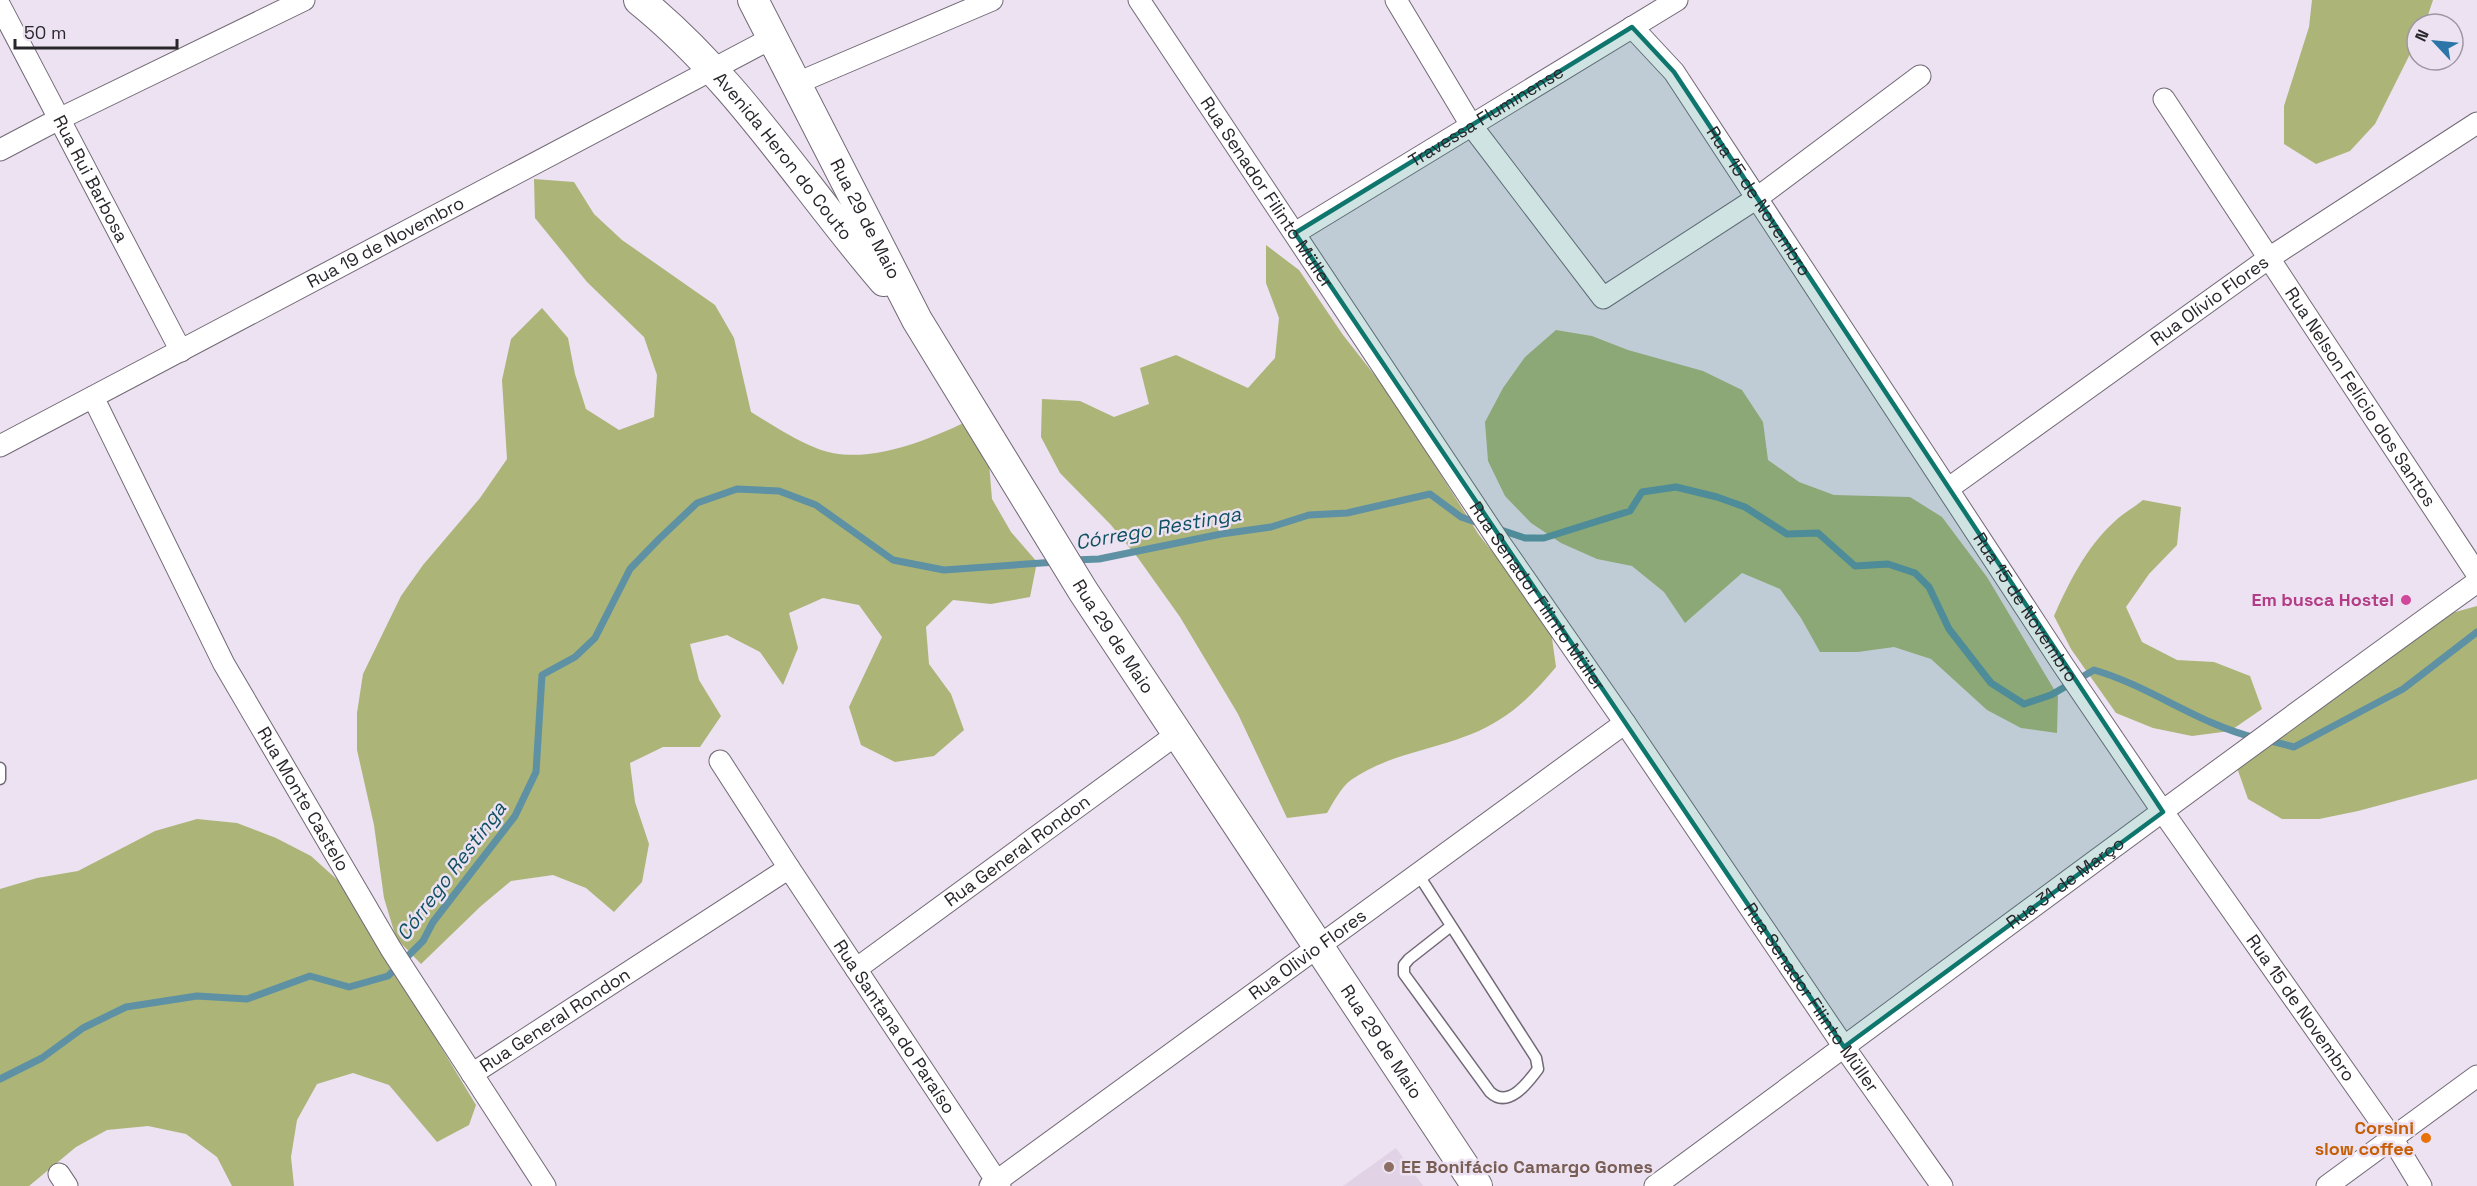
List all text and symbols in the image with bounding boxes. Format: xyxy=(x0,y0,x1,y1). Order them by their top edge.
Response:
scale bar xyxy=(15,12,177,50)
north arrow xyxy=(2405,12,2465,72)
text: 50 m xyxy=(24,21,66,44)
text: N xyxy=(2410,26,2434,45)
street label: Travessa Fluminense xyxy=(1404,60,1568,172)
street label: Avenida Heron do Couto xyxy=(709,67,858,245)
street label: Rua Senador Filinto Müller xyxy=(1195,92,1339,292)
street label: Rua Rui Barbosa xyxy=(48,111,134,246)
street label: Rua 15 de Novembro xyxy=(1702,122,1817,280)
street label: Rua 29 de Maio xyxy=(825,155,906,283)
street label: Rua 19 de Novembro xyxy=(303,191,468,293)
street label: Rua Olívio Flores xyxy=(2146,250,2273,350)
street label: Rua Nelson Felício dos Santos xyxy=(2280,283,2442,511)
street label: Rua Senador Filinto Müller xyxy=(1465,497,1611,695)
water label: Córrego Restinga xyxy=(1073,501,1243,555)
street label: Rua 15 de Novembro xyxy=(1968,528,2083,687)
street label: Rua 29 de Maio xyxy=(1068,575,1160,698)
place label: Em busca Hostel xyxy=(2251,588,2394,611)
marker: Em busca Hostel xyxy=(2399,593,2413,607)
street label: Rua Monte Castelo xyxy=(252,723,355,875)
street label: Rua General Rondon xyxy=(940,790,1094,911)
water label: Córrego Restinga xyxy=(390,796,512,946)
street label: Rua 31 de Março xyxy=(2001,831,2129,934)
street label: Rua Senador Filinto Müller xyxy=(1739,898,1885,1097)
street label: Rua Olivio Flores xyxy=(1244,904,1371,1005)
street label: Rua 15 de Novembro xyxy=(2241,930,2361,1086)
street label: Rua Santana do Paraíso xyxy=(829,935,961,1118)
street label: Rua General Rondon xyxy=(475,962,634,1077)
street label: Rua 29 de Maio xyxy=(1336,980,1428,1103)
place label: Corsini slow coffee xyxy=(2315,1116,2414,1160)
marker: Corsini slow coffee xyxy=(2419,1131,2433,1145)
place label: EE Bonifácio Camargo Gomes xyxy=(1401,1155,1653,1178)
marker: EE Bonifácio Camargo Gomes xyxy=(1382,1160,1396,1174)

